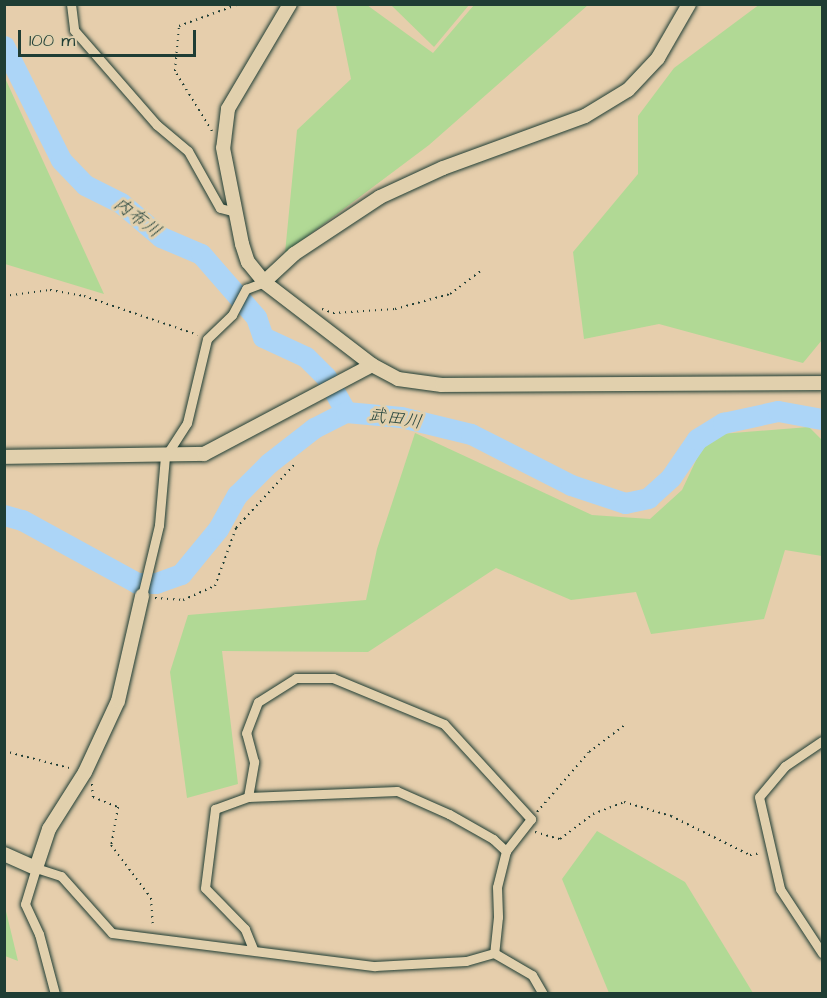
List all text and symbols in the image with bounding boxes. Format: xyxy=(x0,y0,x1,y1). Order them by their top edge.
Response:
scale bar xyxy=(21,18,200,56)
text: 100 m xyxy=(29,28,75,53)
water label: 内布川 xyxy=(109,193,165,243)
water label: 武田川 xyxy=(367,404,423,434)

